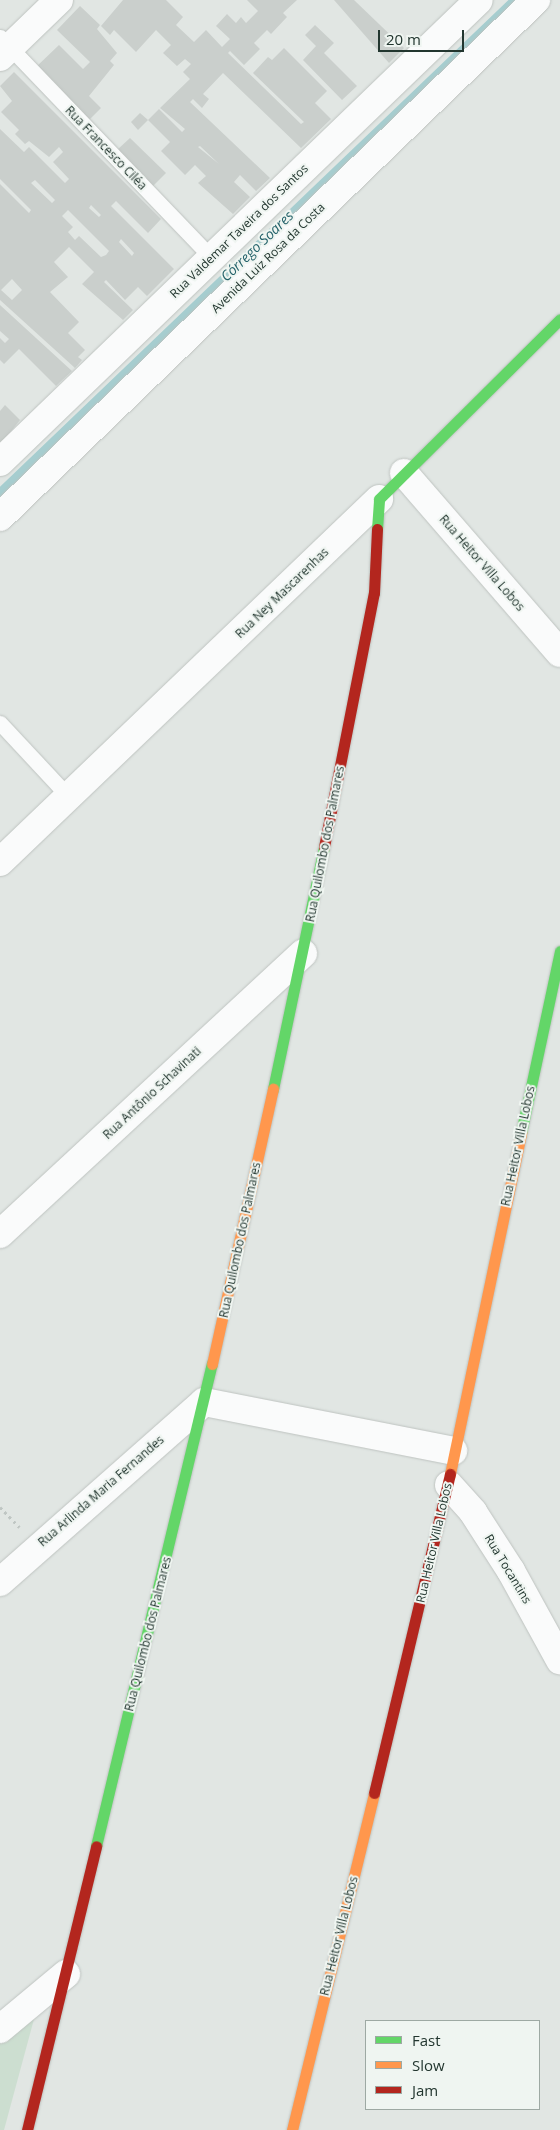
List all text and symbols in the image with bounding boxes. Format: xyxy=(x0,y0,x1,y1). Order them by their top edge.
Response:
scale bar xyxy=(380,20,466,52)
text: 20 m xyxy=(386,29,421,49)
street label: Rua Francesco Ciléa xyxy=(62,103,150,193)
street label: Rua Valdemar Taveira dos Santos xyxy=(167,161,311,301)
street label: Avenida Luiz Rosa da Costa xyxy=(208,200,328,316)
water label: Córrego Soares xyxy=(217,207,297,285)
street label: Rua Heitor Villa Lobos xyxy=(436,512,528,614)
street label: Rua Ney Mascarenhas xyxy=(232,545,332,641)
street label: Rua Quilombo dos Palmares xyxy=(303,765,347,923)
street label: Rua Antônio Schavinati xyxy=(100,1044,204,1142)
street label: Rua Heitor Villa Lobos xyxy=(498,1085,538,1207)
street label: Rua Quilombo dos Palmares xyxy=(216,1161,264,1319)
street label: Rua Arlinda Maria Fernandes xyxy=(35,1432,167,1550)
street label: Rua Heitor Villa Lobos xyxy=(413,1482,455,1604)
street label: Rua Tocantins xyxy=(482,1532,534,1606)
street label: Rua Quilombo dos Palmares xyxy=(122,1555,174,1713)
street label: Rua Heitor Villa Lobos xyxy=(317,1875,361,1997)
legend xyxy=(365,2020,540,2110)
text: Fast xyxy=(412,2030,441,2050)
text: Slow xyxy=(412,2055,445,2075)
text: Jam xyxy=(412,2080,438,2100)

